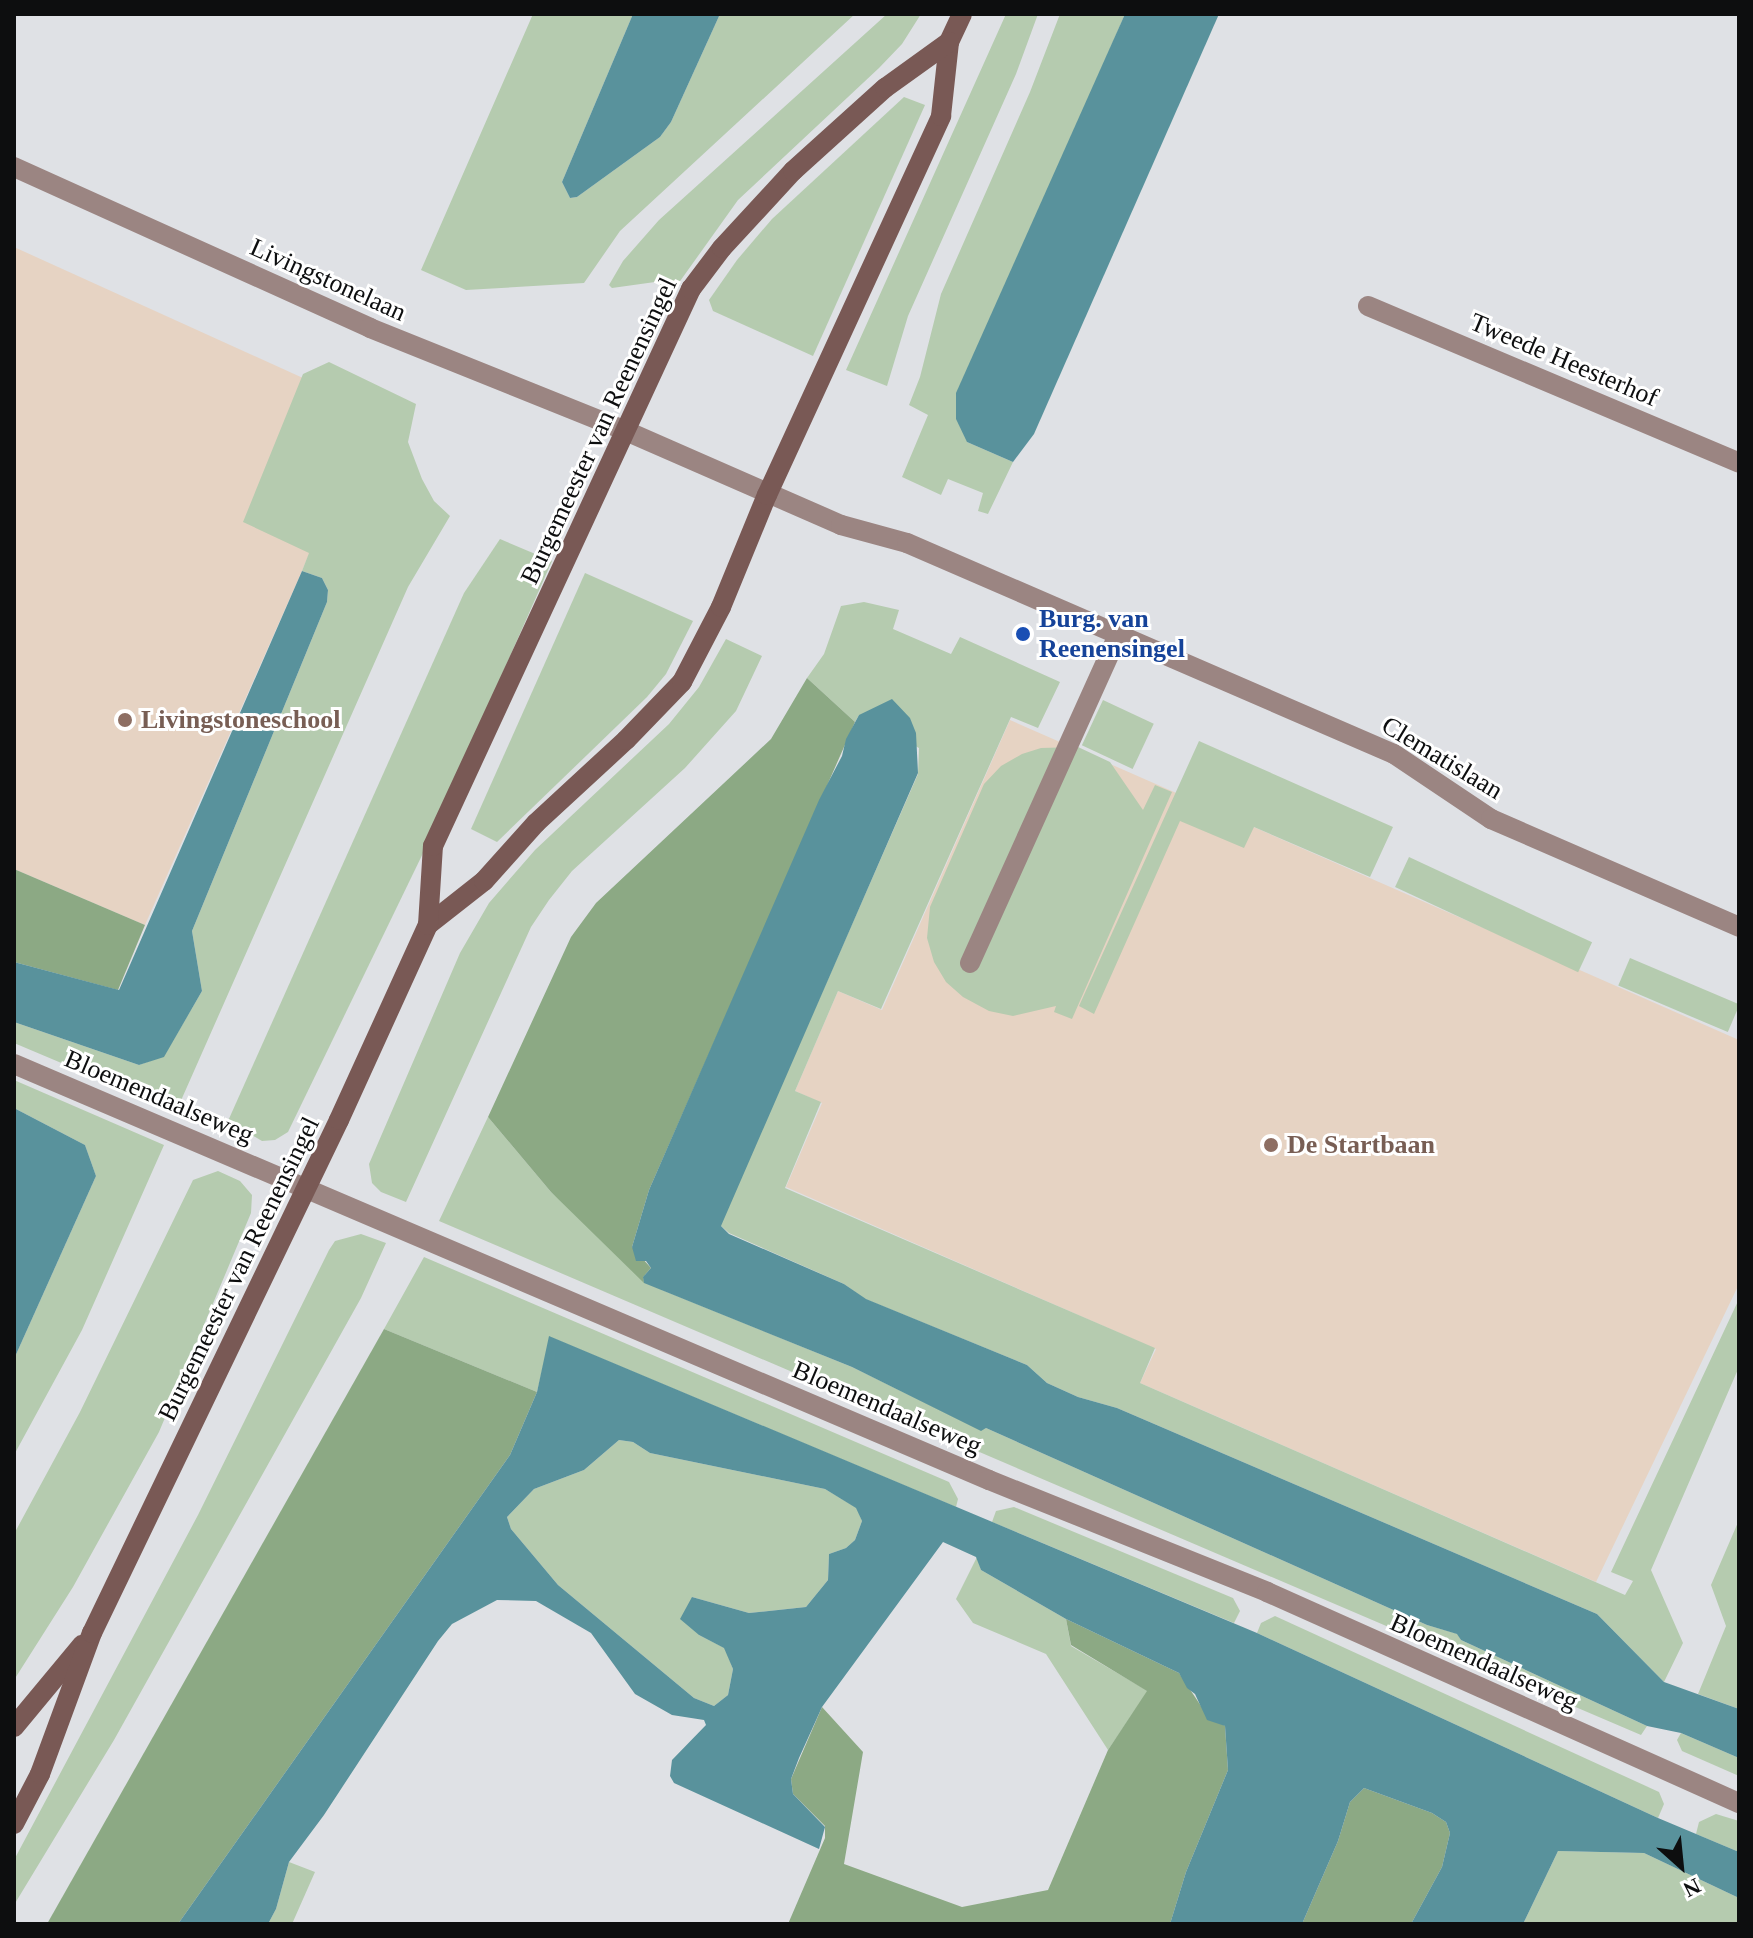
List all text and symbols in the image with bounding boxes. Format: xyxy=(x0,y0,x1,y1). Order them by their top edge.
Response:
street label: Livingstonelaan xyxy=(245,232,411,328)
street label: Burgemeester van Reenensingel xyxy=(514,273,684,589)
street label: Tweede Heesterhof xyxy=(1465,306,1663,414)
place label: Burg. van Reenensingel xyxy=(1039,603,1185,664)
marker: Burg. van Reenensingel xyxy=(1014,625,1032,643)
place label: Livingstoneschool xyxy=(141,704,340,736)
street label: Clematislaan xyxy=(1376,710,1508,806)
marker: Livingstoneschool xyxy=(116,711,134,729)
street label: Bloemendaalseweg xyxy=(60,1043,258,1151)
street label: Burgemeester van Reenensingel xyxy=(152,1112,326,1426)
place label: De Startbaan xyxy=(1287,1129,1435,1161)
marker: De Startbaan xyxy=(1262,1136,1280,1154)
street label: Bloemendaalseweg xyxy=(788,1354,986,1462)
street label: Bloemendaalseweg xyxy=(1385,1607,1583,1717)
north arrow xyxy=(1641,1826,1721,1906)
text: N xyxy=(1679,1873,1705,1903)

